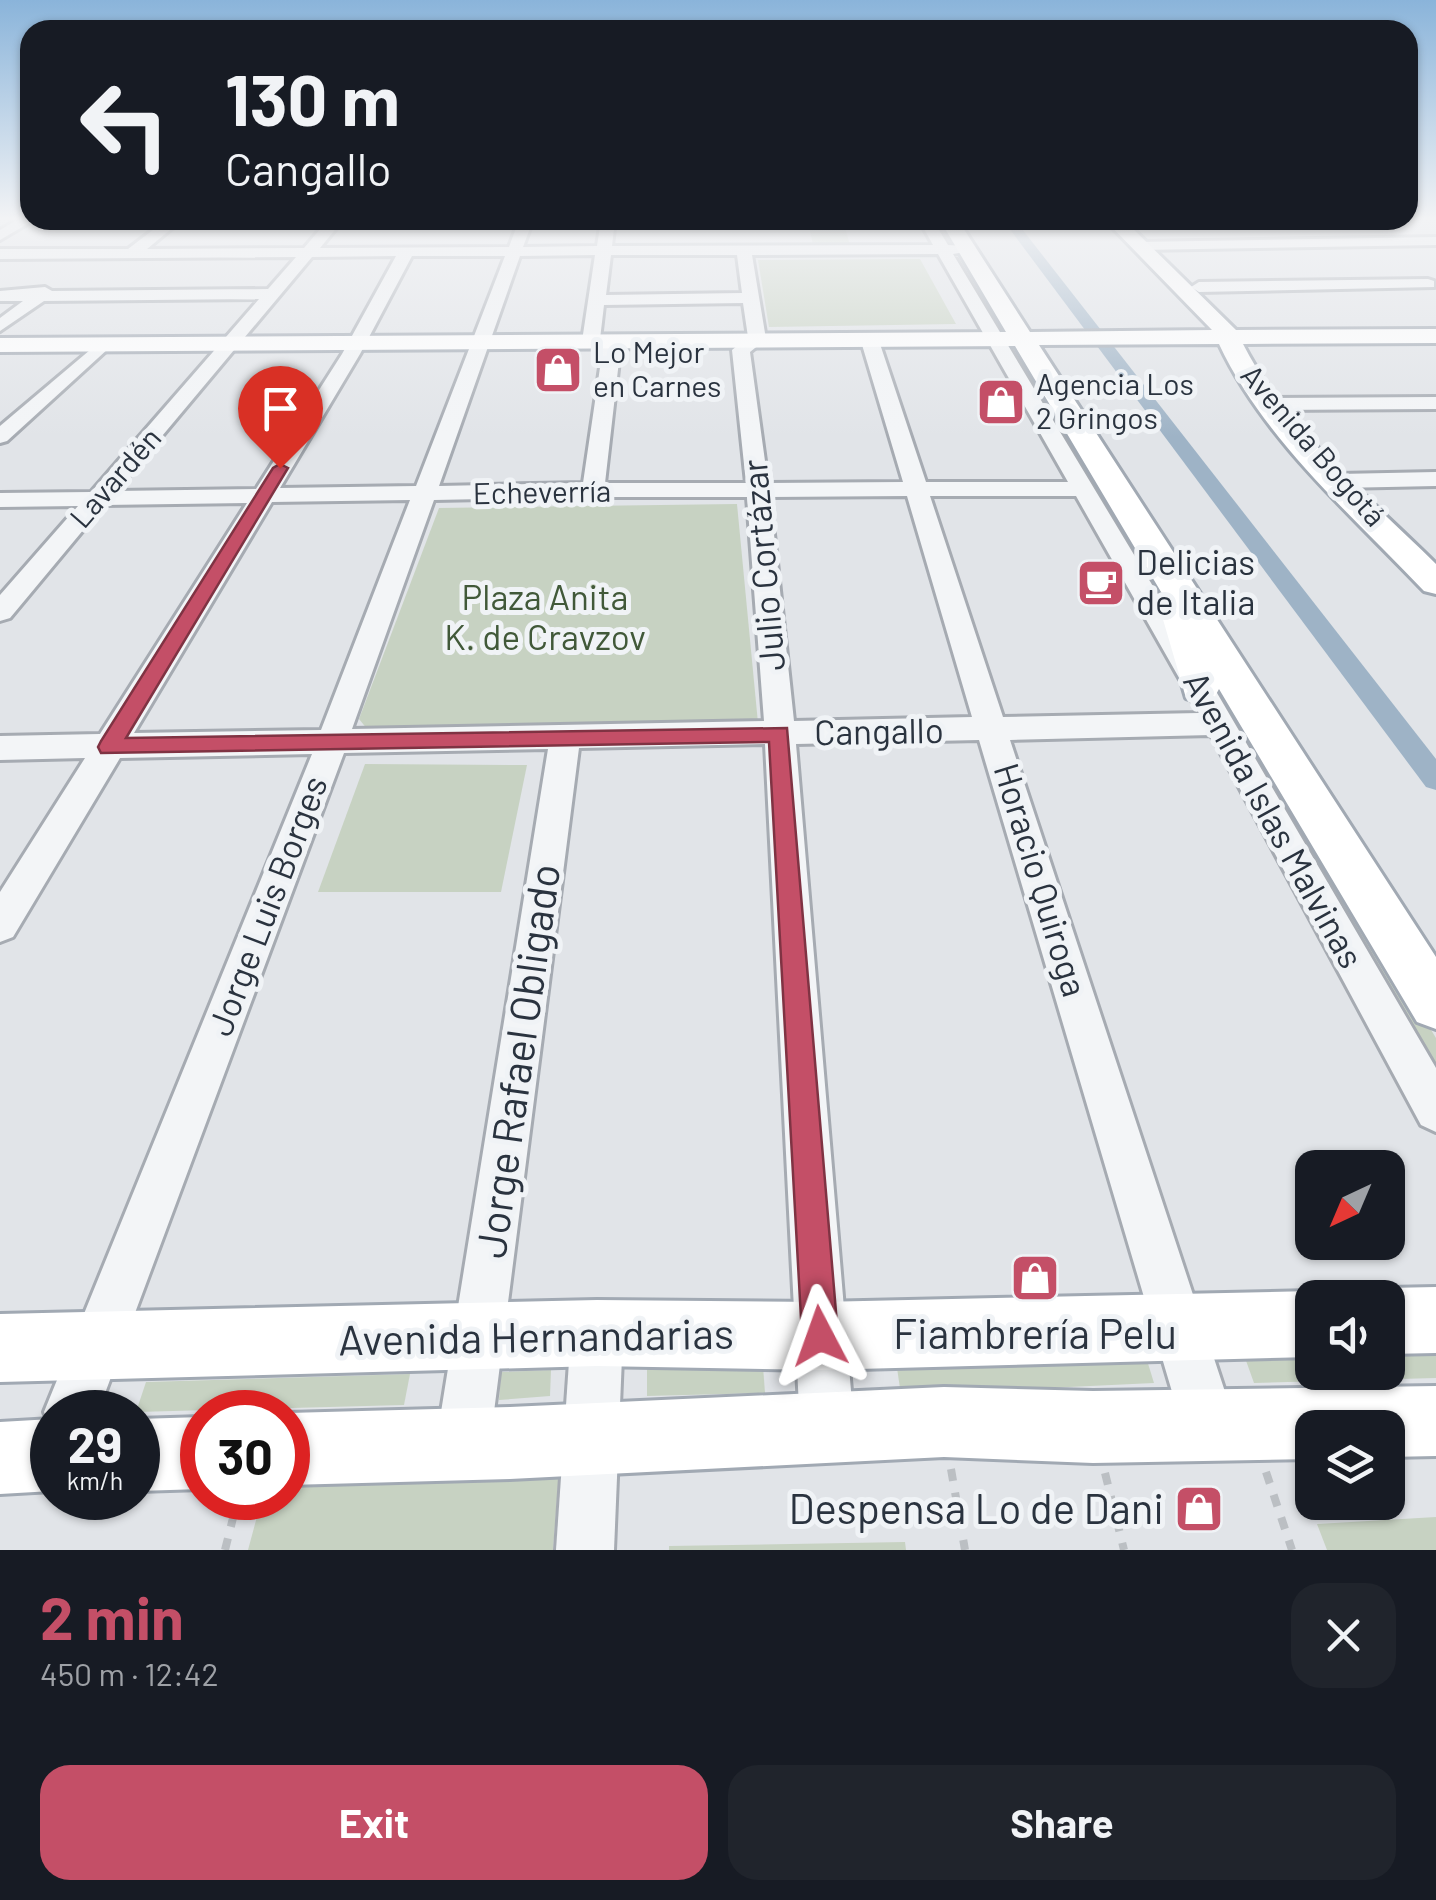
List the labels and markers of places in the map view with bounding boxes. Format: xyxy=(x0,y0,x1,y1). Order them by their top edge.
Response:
place label: Lo Mejor en Carnes xyxy=(593,333,722,403)
shop icon: Lo Mejor en Carnes xyxy=(532,344,584,396)
place label: Agencia Los 2 Gringos xyxy=(1036,365,1194,435)
pin xyxy=(238,366,323,469)
shop icon: Agencia Los 2 Gringos xyxy=(975,376,1027,428)
place label: Delicias de Italia xyxy=(1136,540,1255,622)
cafe icon: Delicias de Italia xyxy=(1075,557,1127,609)
shop icon: Fiambrería Pelu xyxy=(1009,1252,1061,1304)
place label: Fiambrería Pelu xyxy=(893,1307,1177,1357)
place label: Despensa Lo de Dani xyxy=(788,1482,1164,1533)
shop icon: Despensa Lo de Dani xyxy=(1173,1483,1225,1535)

